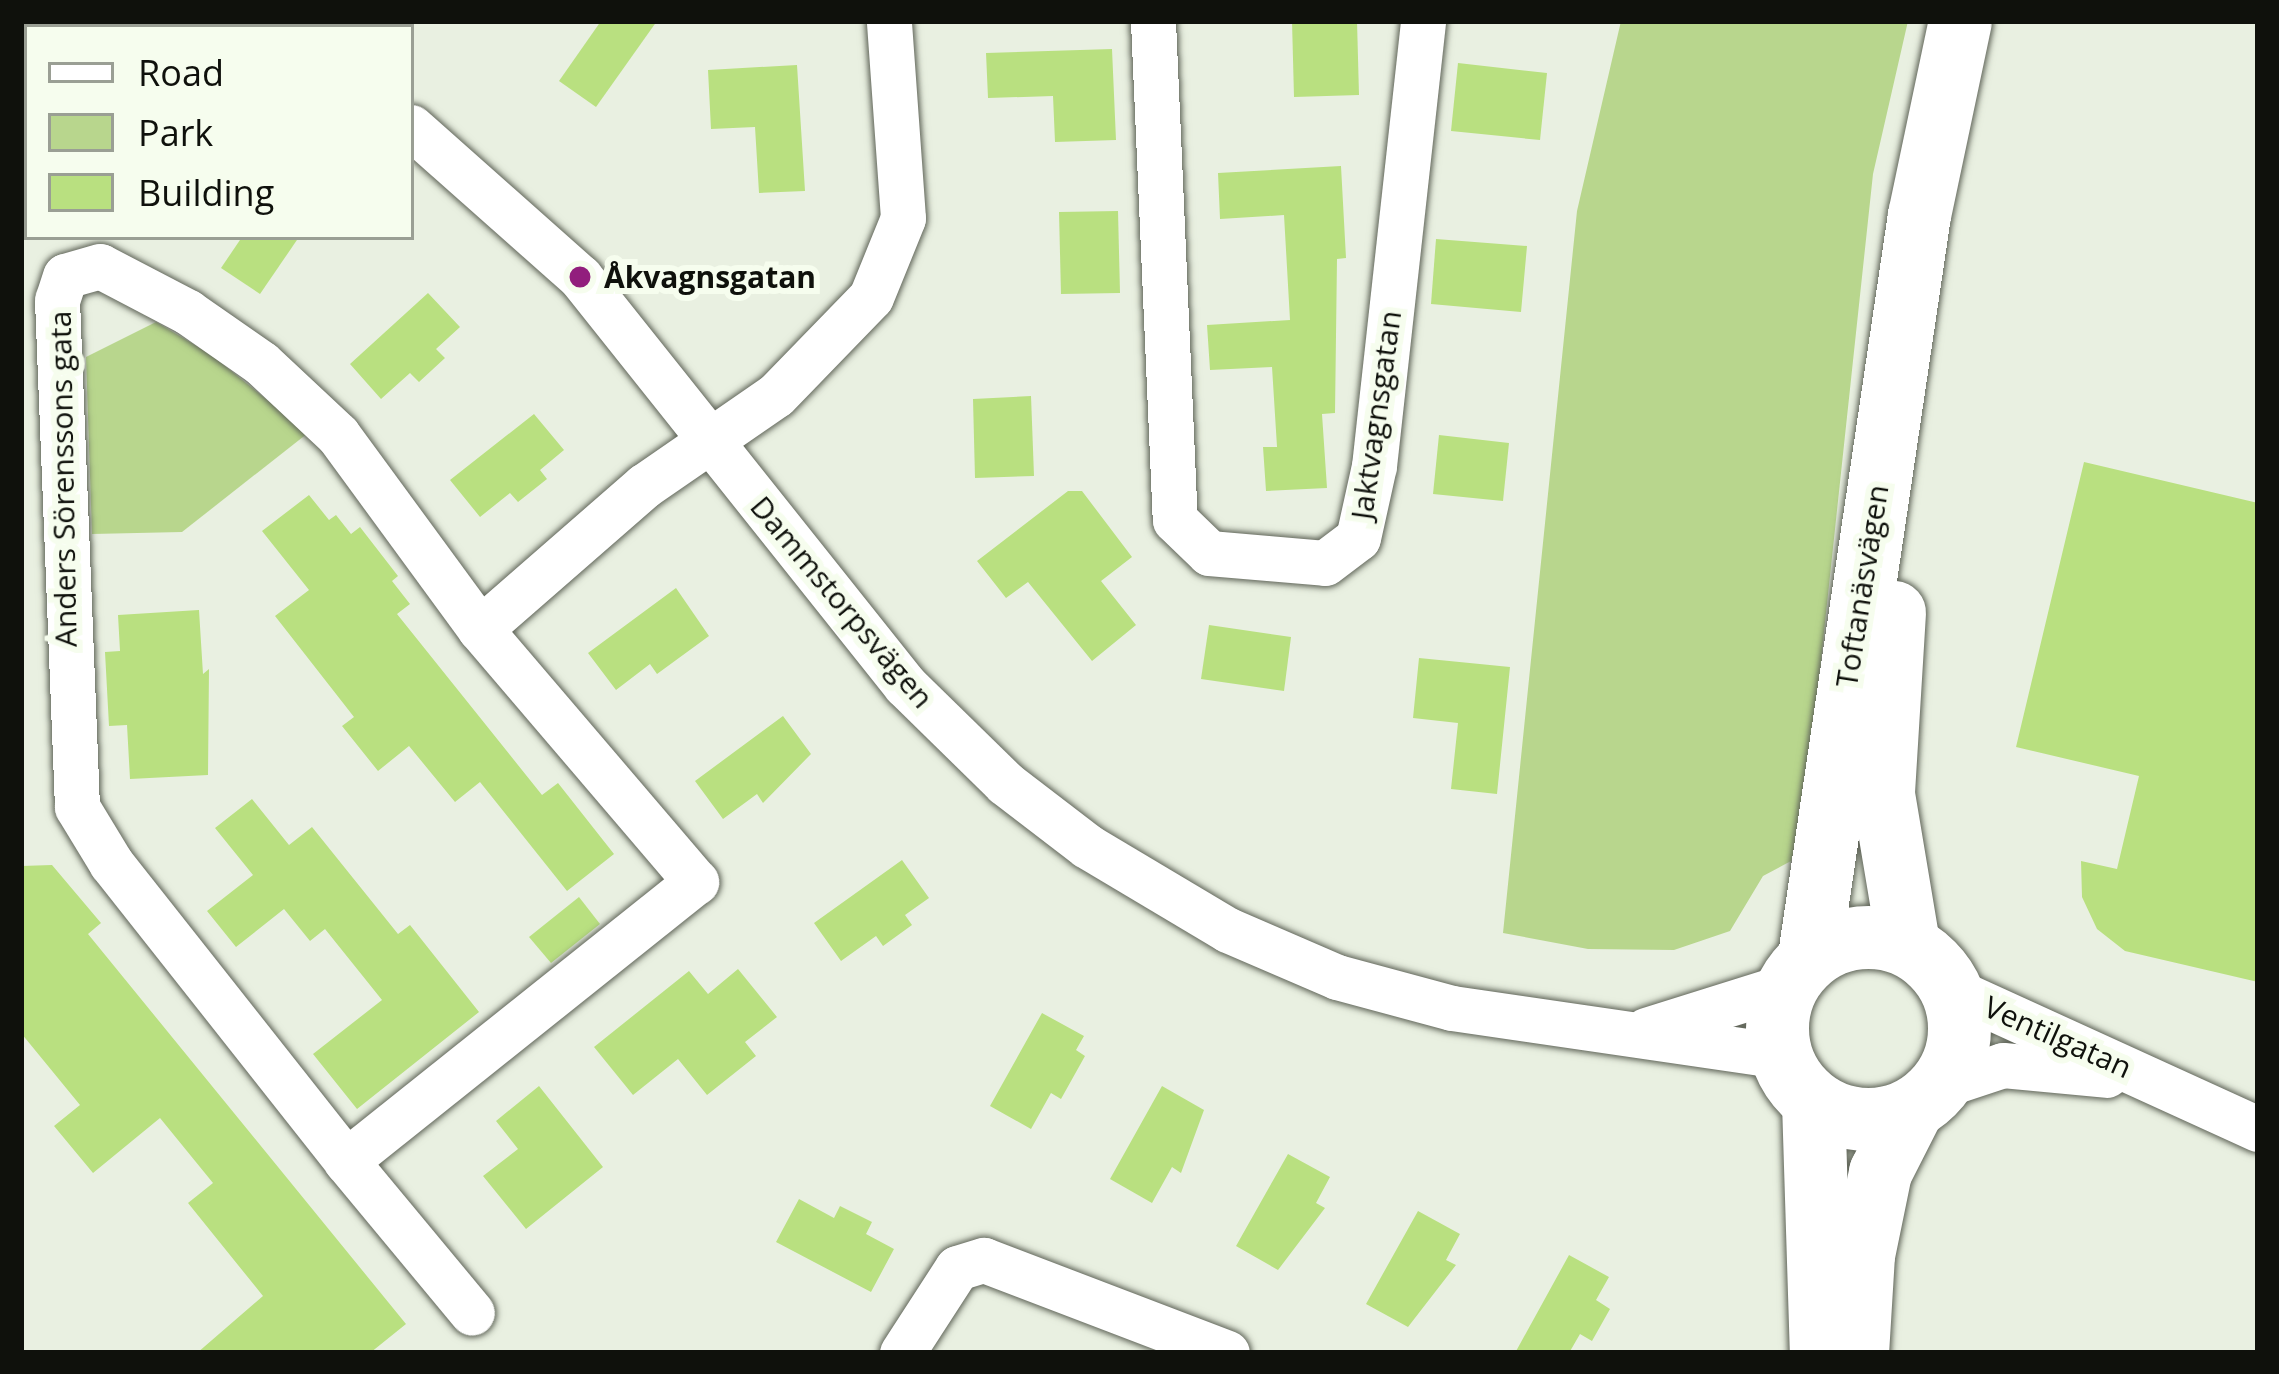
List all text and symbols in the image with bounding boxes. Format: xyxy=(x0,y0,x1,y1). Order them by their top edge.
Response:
legend xyxy=(24,24,414,240)
text: Road xyxy=(138,48,224,97)
text: Park xyxy=(138,108,213,157)
text: Building xyxy=(138,168,274,217)
place label: Åkvagnsgatan xyxy=(604,259,816,295)
marker: Åkvagnsgatan xyxy=(567,264,593,290)
street label: Jaktvagnsgatan xyxy=(1344,308,1408,522)
street label: Anders Sörenssons gata xyxy=(42,311,84,647)
street label: Toftanäsvägen xyxy=(1828,482,1896,690)
street label: Dammstorpsvägen xyxy=(743,489,941,715)
street label: Ventilgatan xyxy=(1979,988,2137,1086)

